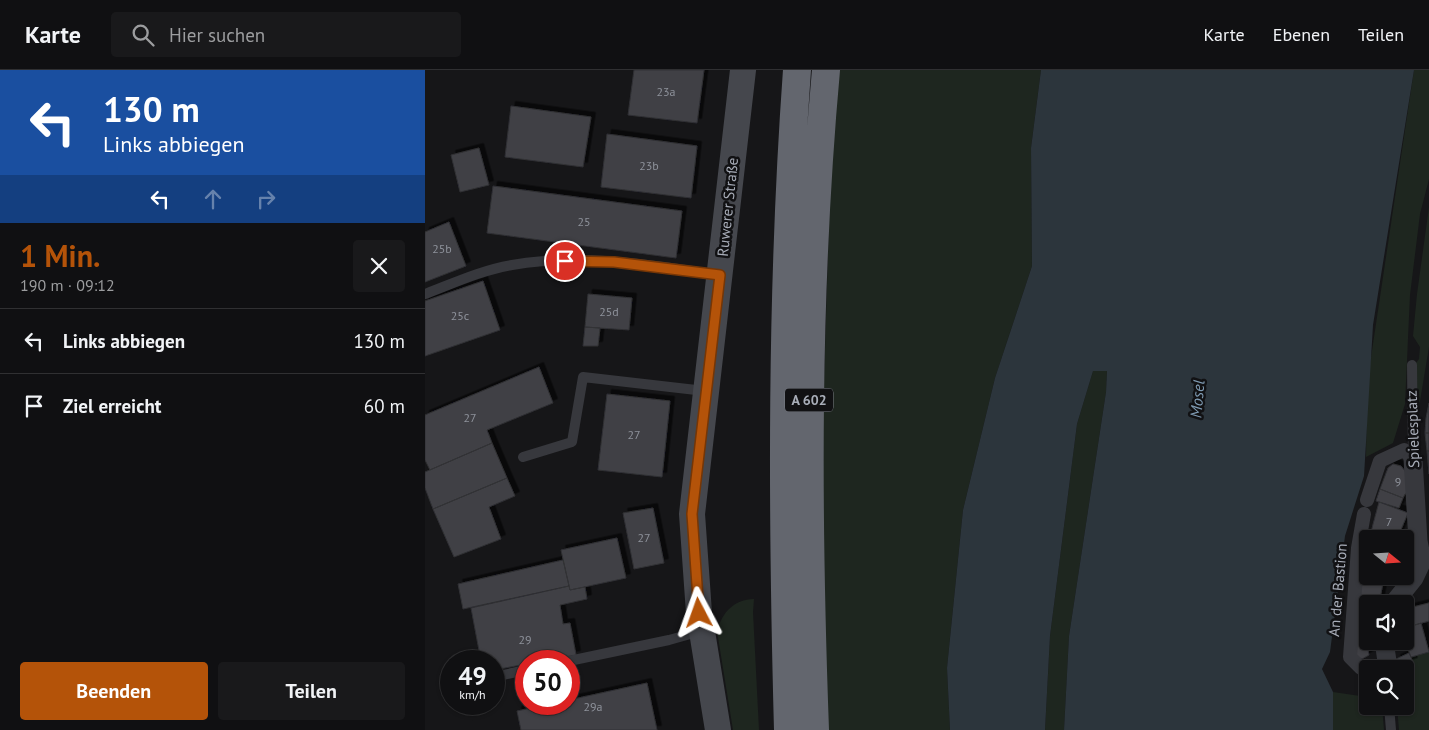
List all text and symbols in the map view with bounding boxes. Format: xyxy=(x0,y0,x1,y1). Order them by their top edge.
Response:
search box xyxy=(111,12,461,57)
text: Karte xyxy=(25,19,81,50)
icon: search xyxy=(129,21,157,49)
text: Hier suchen xyxy=(169,23,265,47)
text: Karte xyxy=(1204,23,1245,46)
text: Ebenen xyxy=(1273,23,1330,46)
text: Teilen xyxy=(1358,23,1404,46)
house number: 23a xyxy=(656,84,676,99)
text: 130 m xyxy=(103,86,200,132)
icon: left xyxy=(20,90,85,155)
text: Links abbiegen xyxy=(103,130,245,158)
street label: Ruwerer Straße xyxy=(713,157,742,257)
house number: 23b xyxy=(639,158,659,173)
icon: left xyxy=(146,185,174,213)
icon: ahead xyxy=(199,185,227,213)
icon: right xyxy=(252,185,280,213)
house number: 25 xyxy=(577,214,591,229)
text: 1 Min. xyxy=(20,236,100,275)
button: close xyxy=(353,240,405,292)
pin xyxy=(544,240,586,282)
house number: 25b xyxy=(432,241,452,256)
icon: arrive xyxy=(551,247,579,275)
text: 190 m · 09:12 xyxy=(20,275,115,295)
house number: 25d xyxy=(599,304,619,319)
house number: 25c xyxy=(451,308,470,323)
icon: left xyxy=(20,327,48,355)
text: Links abbiegen xyxy=(63,329,185,353)
text: 130 m xyxy=(353,329,405,353)
water label: Mosel xyxy=(1185,378,1209,419)
road number: A 602 xyxy=(785,388,833,412)
street label: Spielesplatz xyxy=(1402,390,1423,468)
icon: arrive xyxy=(20,392,48,420)
text: Ziel erreicht xyxy=(63,394,161,418)
text: 60 m xyxy=(364,394,405,418)
house number: 27 xyxy=(463,410,477,425)
house number: 27 xyxy=(627,427,641,442)
house number: 9 xyxy=(1395,474,1401,489)
house number: 7 xyxy=(1386,514,1392,529)
house number: 27 xyxy=(637,530,651,545)
north arrow xyxy=(1359,530,1414,585)
map controls xyxy=(1359,530,1414,715)
street label: An der Bastion xyxy=(1324,542,1351,637)
position arrow xyxy=(672,586,724,638)
button: sound xyxy=(1359,595,1414,650)
house number: 29 xyxy=(518,632,532,647)
speed limit sign: 50 xyxy=(515,650,580,715)
text: 49 xyxy=(458,660,487,692)
button: search xyxy=(1359,660,1414,715)
button: Beenden xyxy=(20,662,208,720)
button: Teilen xyxy=(218,662,405,720)
text: km/h xyxy=(459,687,486,702)
house number: 29a xyxy=(583,699,603,714)

